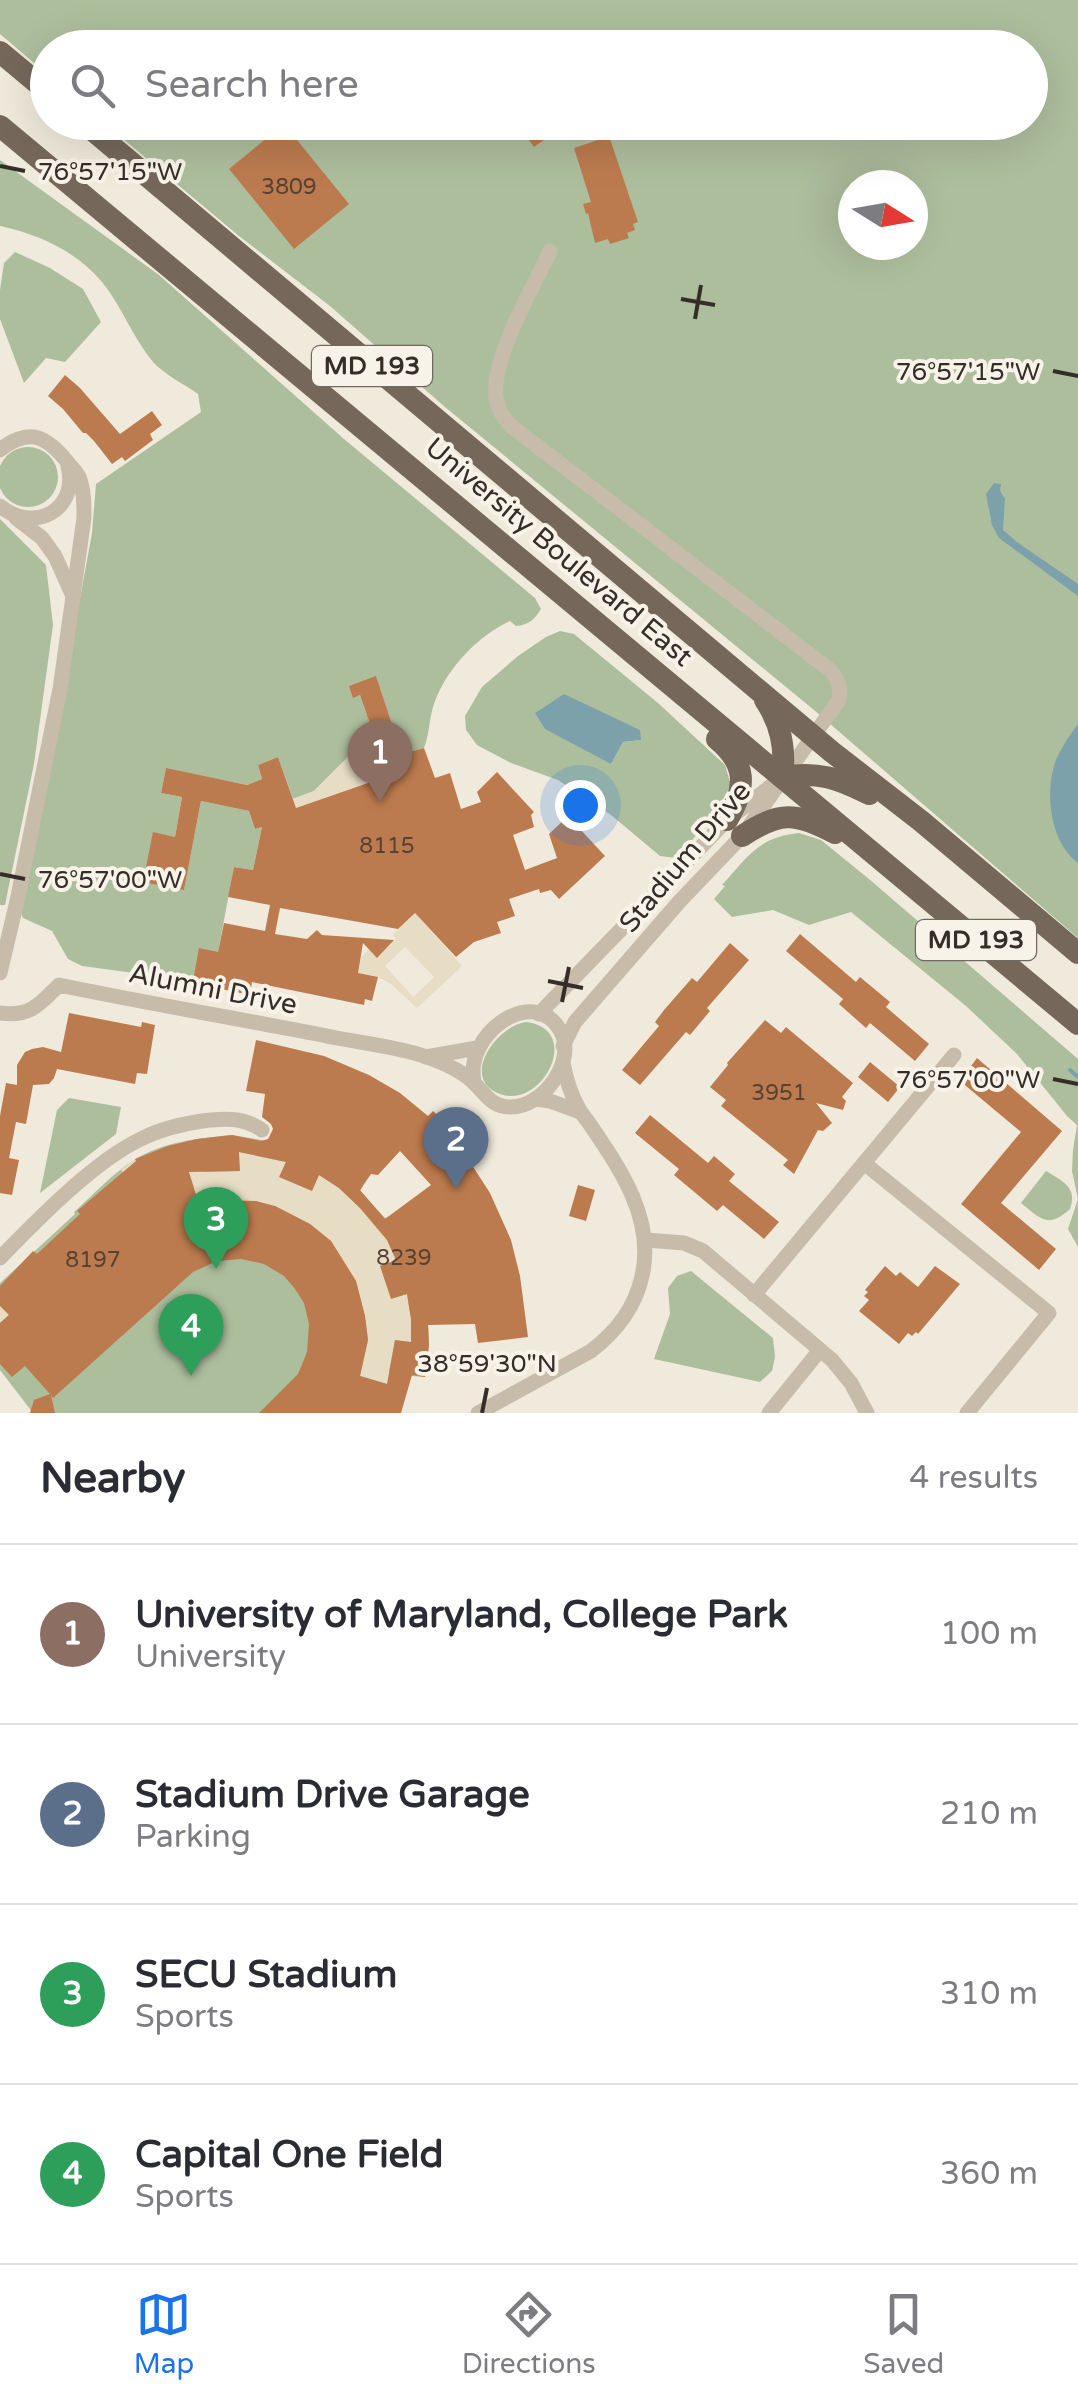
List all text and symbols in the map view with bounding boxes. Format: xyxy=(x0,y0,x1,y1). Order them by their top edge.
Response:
search box xyxy=(30,30,1048,140)
icon: search xyxy=(65,58,120,113)
text: Search here xyxy=(145,62,359,108)
text: 76°57'15"W xyxy=(38,157,182,187)
north arrow xyxy=(838,170,928,260)
house number: 3809 xyxy=(261,174,317,200)
road number: MD 193 xyxy=(312,346,432,386)
text: 76°57'15"W xyxy=(896,357,1040,387)
street label: University Boulevard East xyxy=(418,430,700,674)
pin: 1 xyxy=(348,720,412,802)
street label: Stadium Drive xyxy=(612,775,758,939)
your location xyxy=(555,780,606,831)
house number: 8115 xyxy=(359,833,415,859)
text: 76°57'00"W xyxy=(38,865,182,895)
road number: MD 193 xyxy=(916,920,1036,960)
street label: Alumni Drive xyxy=(126,956,300,1022)
text: 76°57'00"W xyxy=(896,1065,1040,1095)
house number: 3951 xyxy=(751,1080,807,1106)
pin: 2 xyxy=(424,1106,488,1189)
pin: 3 xyxy=(184,1186,248,1269)
house number: 8239 xyxy=(376,1245,432,1271)
house number: 8197 xyxy=(65,1247,121,1273)
pin: 4 xyxy=(158,1294,224,1376)
text: 38°59'30"N xyxy=(417,1349,557,1379)
text: Nearby xyxy=(40,1453,185,1504)
text: 4 results xyxy=(909,1459,1038,1497)
text: University of Maryland, College Park xyxy=(135,1592,788,1638)
text: 1 xyxy=(62,1615,83,1653)
text: 100 m xyxy=(940,1615,1038,1653)
text: University xyxy=(135,1638,286,1676)
text: Stadium Drive Garage xyxy=(135,1772,530,1818)
text: 2 xyxy=(62,1795,83,1833)
text: 210 m xyxy=(940,1795,1038,1833)
text: Parking xyxy=(135,1818,251,1856)
text: SECU Stadium xyxy=(135,1952,397,1998)
text: 3 xyxy=(62,1975,83,2013)
text: 310 m xyxy=(940,1975,1038,2013)
text: Sports xyxy=(135,1998,234,2036)
text: Capital One Field xyxy=(135,2132,444,2178)
text: 4 xyxy=(62,2155,83,2193)
text: 360 m xyxy=(940,2155,1038,2193)
text: Sports xyxy=(135,2178,234,2216)
tab: Map xyxy=(134,2287,194,2381)
tab: Directions xyxy=(462,2287,596,2381)
tab: Saved xyxy=(863,2287,944,2381)

